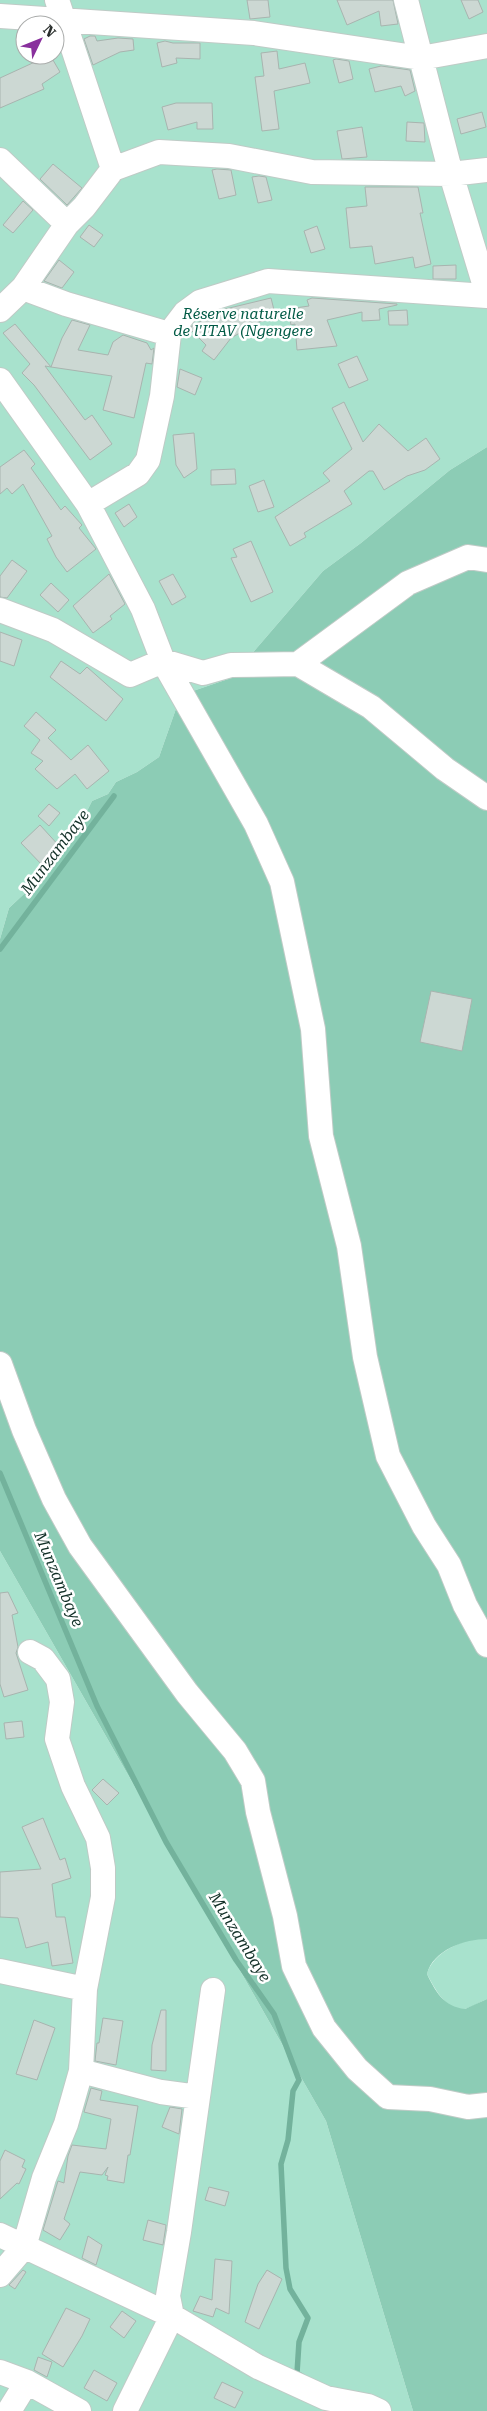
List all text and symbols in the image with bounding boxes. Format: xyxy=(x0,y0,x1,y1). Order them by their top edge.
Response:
north arrow xyxy=(15,15,65,65)
text: N xyxy=(40,22,59,41)
park label: Réserve naturelle de l'ITAV (Ngengere xyxy=(173,305,313,340)
water label: Munzambaye xyxy=(16,806,93,899)
water label: Munzambaye xyxy=(30,1528,88,1629)
water label: Munzambaye xyxy=(204,1888,275,1985)

